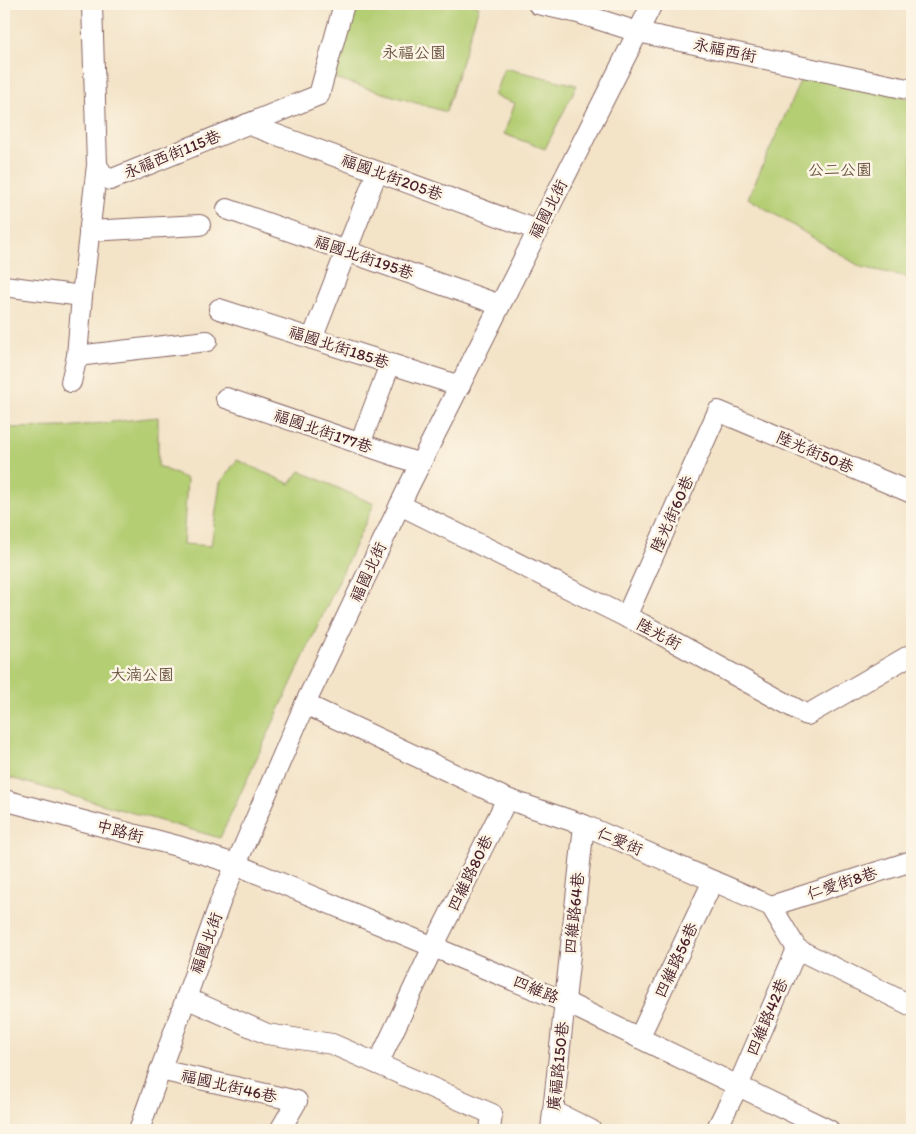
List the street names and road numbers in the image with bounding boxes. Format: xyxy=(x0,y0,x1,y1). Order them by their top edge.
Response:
street label: 永福西街 xyxy=(692,34,758,66)
street label: 永福西街115巷 xyxy=(121,126,223,182)
street label: 福國北街205巷 xyxy=(339,150,445,204)
street label: 福國北街 xyxy=(525,176,571,242)
street label: 福國北街195巷 xyxy=(312,231,416,283)
street label: 福國北街185巷 xyxy=(286,322,392,372)
street label: 福國北街177巷 xyxy=(271,405,375,457)
street label: 陸光街50巷 xyxy=(773,427,857,477)
street label: 陸光街60巷 xyxy=(647,473,697,555)
street label: 福國北街 xyxy=(346,539,390,605)
street label: 陸光街 xyxy=(633,614,685,654)
street label: 中路街 xyxy=(94,816,146,846)
street label: 仁愛街 xyxy=(594,823,646,859)
street label: 四維路80巷 xyxy=(443,832,497,914)
street label: 仁愛街8巷 xyxy=(804,863,880,903)
street label: 四維路64巷 xyxy=(560,871,588,955)
street label: 福國北街 xyxy=(186,910,226,976)
street label: 四維路56巷 xyxy=(650,919,702,1001)
street label: 四維路 xyxy=(510,971,562,1007)
street label: 四維路42巷 xyxy=(742,976,792,1058)
street label: 廣福路150巷 xyxy=(544,1020,572,1112)
street label: 福國北街46巷 xyxy=(179,1066,279,1106)

